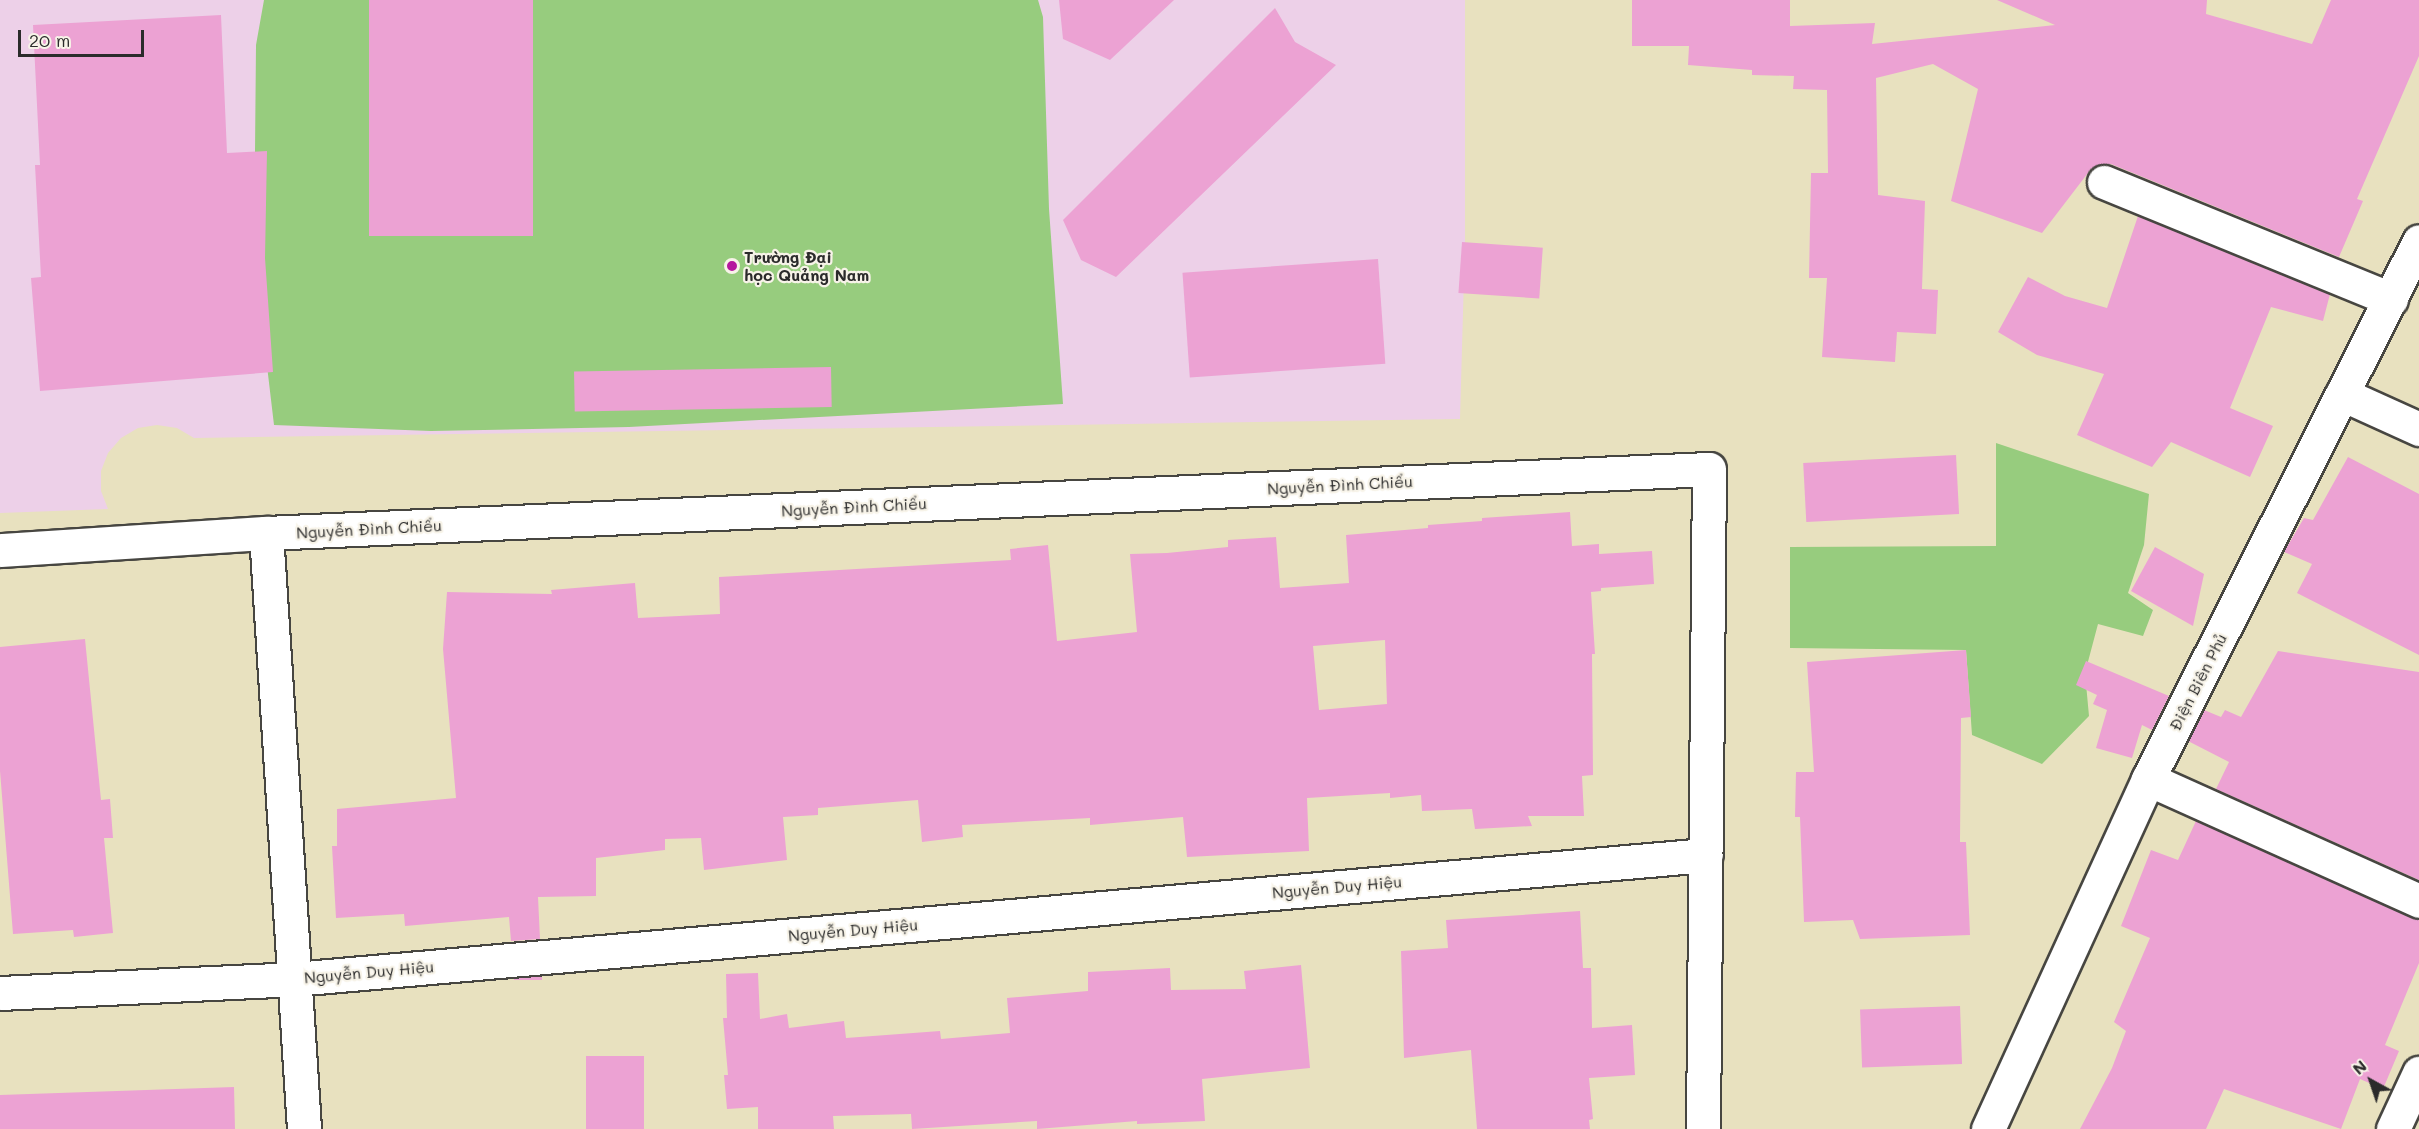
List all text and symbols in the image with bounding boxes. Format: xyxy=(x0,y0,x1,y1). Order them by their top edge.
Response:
scale bar xyxy=(21,18,147,56)
text: 20 m xyxy=(29,28,70,52)
place label: Trường Đại học Quảng Nam xyxy=(744,247,869,285)
marker: Trường Đại học Quảng Nam xyxy=(725,259,739,273)
street label: Nguyễn Đình Chiểu xyxy=(1267,472,1413,498)
street label: Nguyễn Đình Chiểu xyxy=(781,494,927,520)
street label: Nguyễn Đình Chiểu xyxy=(296,516,442,542)
street label: Điện Biên Phủ xyxy=(2165,630,2231,734)
street label: Nguyễn Duy Hiệu xyxy=(1271,872,1403,902)
street label: Nguyễn Duy Hiệu xyxy=(787,915,919,945)
street label: Nguyễn Duy Hiệu xyxy=(303,957,435,987)
north arrow xyxy=(2341,1051,2401,1111)
text: N xyxy=(2348,1055,2371,1079)

